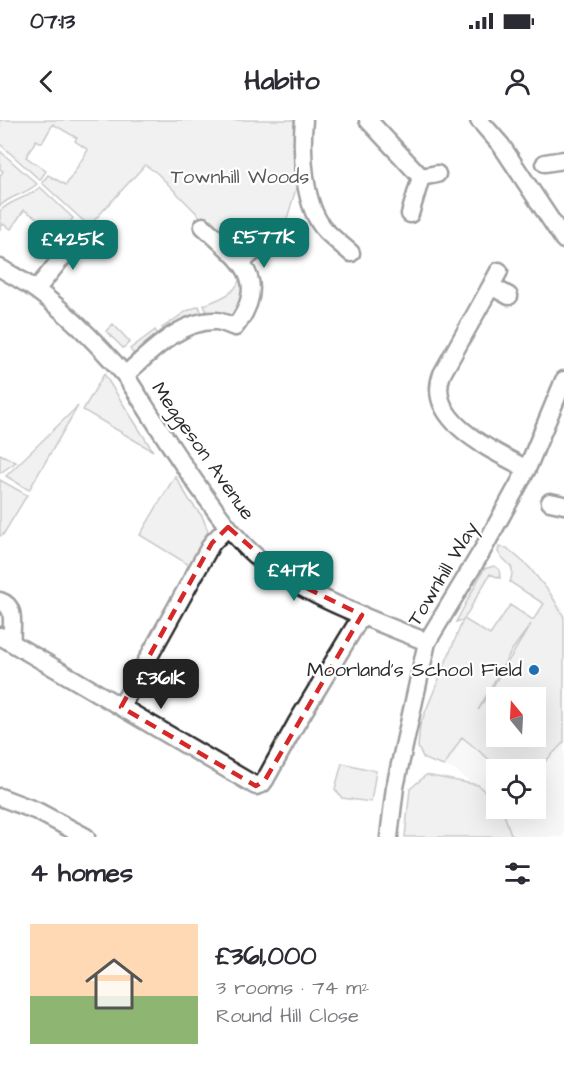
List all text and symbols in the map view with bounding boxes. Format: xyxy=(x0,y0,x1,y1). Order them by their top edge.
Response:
text: 07:13 xyxy=(30,6,75,37)
text: Habito xyxy=(244,62,320,100)
icon: back xyxy=(30,65,63,98)
icon: person xyxy=(501,65,534,98)
park label: Townhill Woods xyxy=(171,163,309,191)
pin: £577K xyxy=(222,218,306,269)
pin: £425K xyxy=(31,220,115,271)
text: £577K xyxy=(233,223,295,251)
text: £425K xyxy=(42,225,104,253)
street label: Meggeson Avenue xyxy=(144,376,261,527)
street label: Townhill Way xyxy=(401,517,486,632)
pin: £417K xyxy=(252,551,336,602)
text: £417K xyxy=(268,556,320,584)
place label: Moorland's School Field xyxy=(307,656,522,684)
pin: £361K xyxy=(119,659,203,710)
marker: Moorland's School Field xyxy=(527,663,541,677)
text: £361K xyxy=(137,664,185,692)
north arrow xyxy=(486,687,546,747)
map controls xyxy=(486,687,546,819)
button: locate xyxy=(486,759,546,819)
text: 4 homes xyxy=(30,855,133,891)
icon: filters xyxy=(501,857,534,890)
text: £361,000 xyxy=(216,938,317,974)
icon: home xyxy=(78,948,150,1020)
text: 3 rooms · 74 m² xyxy=(216,974,369,1002)
text: Round Hill Close xyxy=(216,1002,359,1030)

